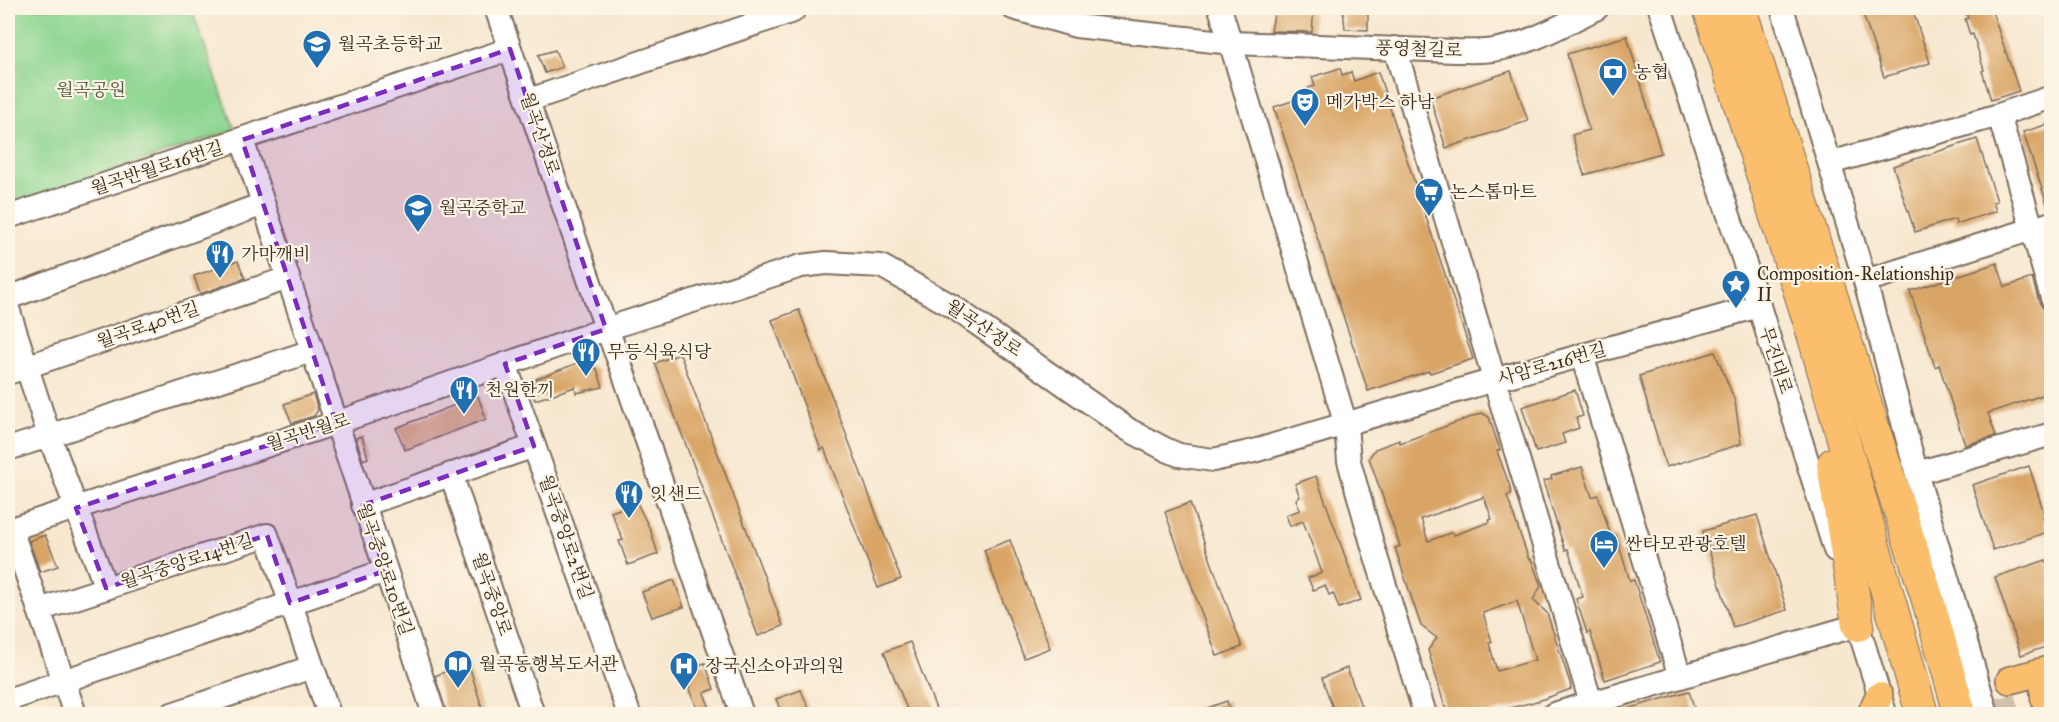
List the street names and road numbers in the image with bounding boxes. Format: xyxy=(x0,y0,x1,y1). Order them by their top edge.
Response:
street label: 풍영철길로 xyxy=(1375,36,1463,62)
street label: 월곡산정로 xyxy=(515,89,565,179)
street label: 월곡반월로16번길 xyxy=(88,136,226,200)
street label: 월곡산정로 xyxy=(942,295,1026,361)
street label: 월곡로40번길 xyxy=(94,297,202,353)
street label: 무진대로 xyxy=(1755,324,1797,396)
street label: 사암로216번길 xyxy=(1495,338,1609,390)
street label: 월곡반월로 xyxy=(263,408,353,456)
street label: 월곡중앙로2번길 xyxy=(534,472,598,602)
street label: 월곡중앙로10번길 xyxy=(352,500,418,638)
street label: 월곡중앙로14번길 xyxy=(118,529,256,593)
street label: 월곡중앙로 xyxy=(467,549,517,639)

